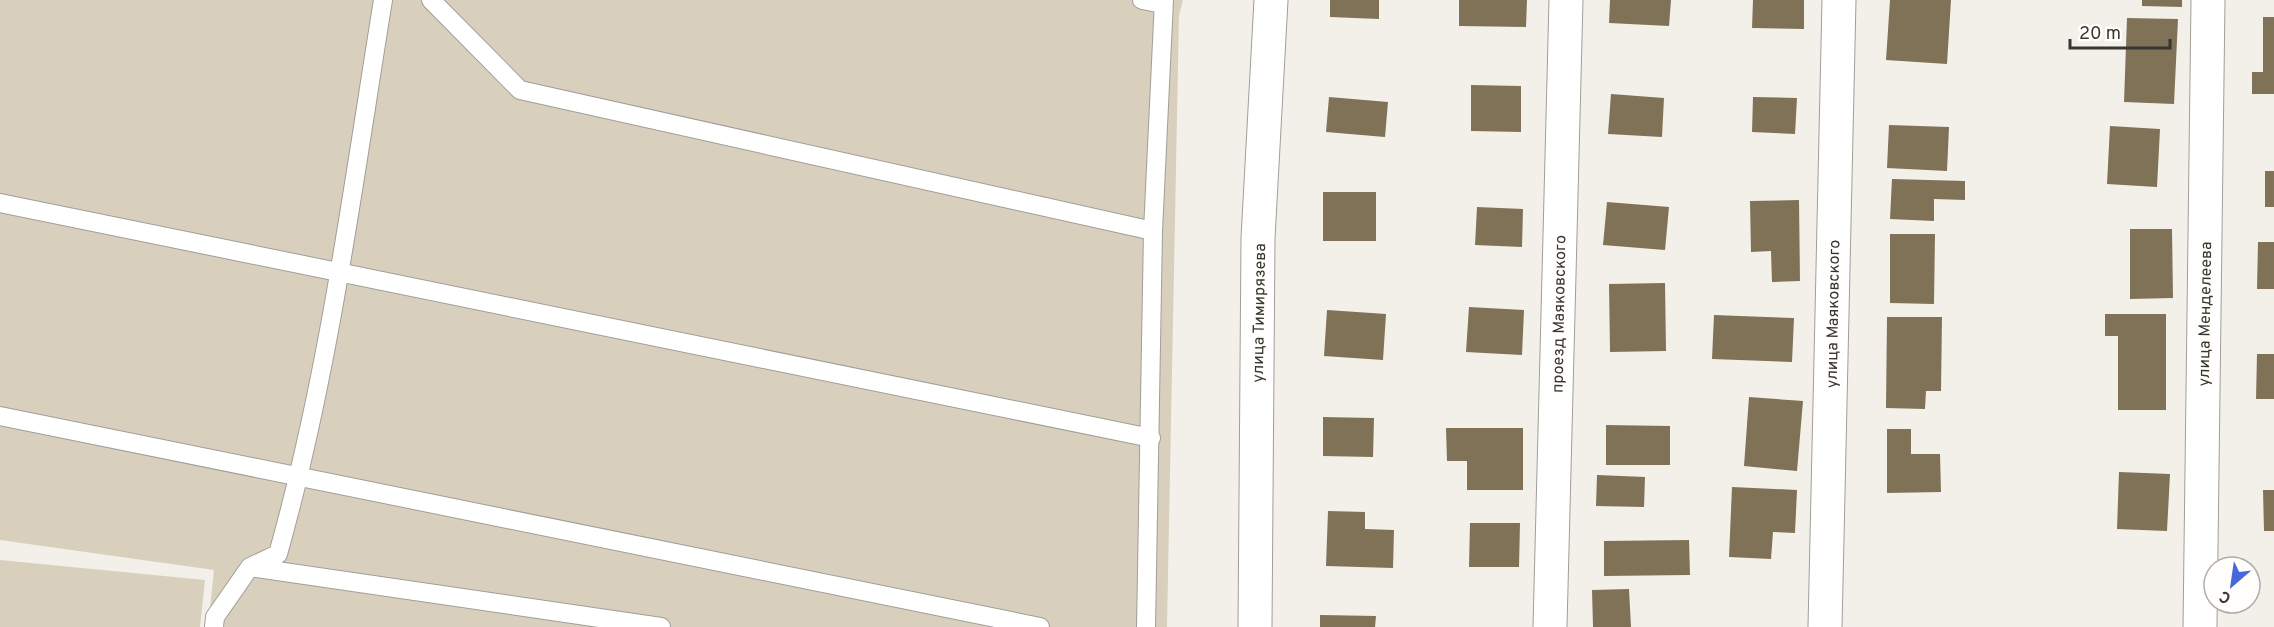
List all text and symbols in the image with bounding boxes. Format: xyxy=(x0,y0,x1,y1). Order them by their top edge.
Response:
scale bar xyxy=(2070,12,2170,50)
text: 20 m xyxy=(2079,23,2121,46)
street label: проезд Маяковского xyxy=(1549,235,1571,393)
street label: улица Маяковского xyxy=(1823,240,1845,388)
street label: улица Менделеева xyxy=(2195,241,2217,387)
street label: улица Тимирязева xyxy=(1249,243,1271,383)
north arrow xyxy=(2202,555,2262,615)
text: С xyxy=(2216,585,2235,608)

